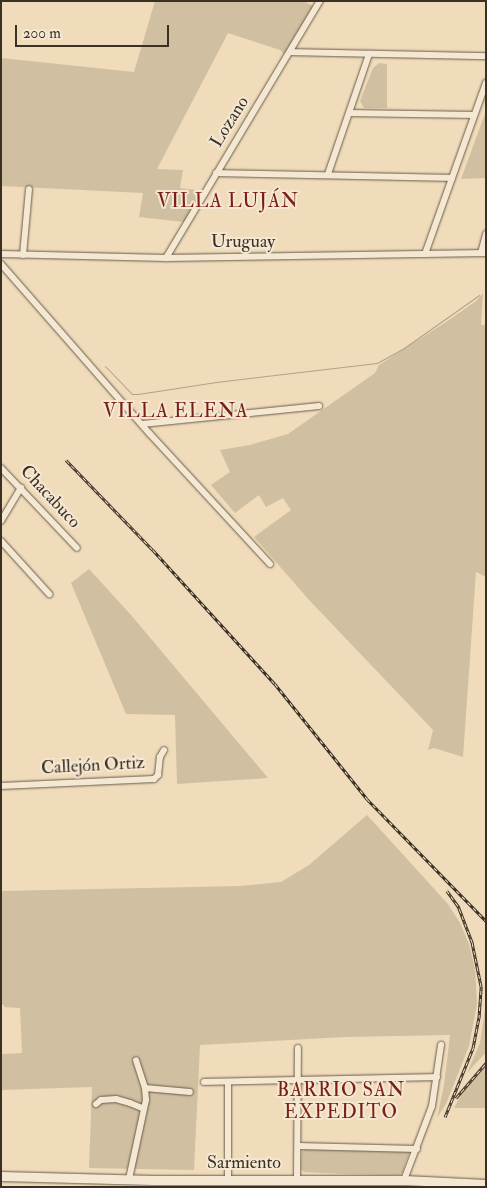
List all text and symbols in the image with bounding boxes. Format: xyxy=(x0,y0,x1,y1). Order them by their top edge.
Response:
scale bar xyxy=(18,15,171,47)
text: 200 m xyxy=(23,24,61,43)
street label: Lozano xyxy=(206,93,254,151)
district label: VILLA LUJÁN xyxy=(156,191,300,213)
street label: Uruguay xyxy=(211,231,275,253)
district label: VILLA ELENA xyxy=(102,401,250,423)
street label: Chacabuco xyxy=(15,461,85,533)
street label: Callejón Ortiz xyxy=(41,752,145,780)
district label: BARRIO SAN EXPEDITO xyxy=(276,1080,406,1124)
street label: Sarmiento xyxy=(207,1152,281,1174)

